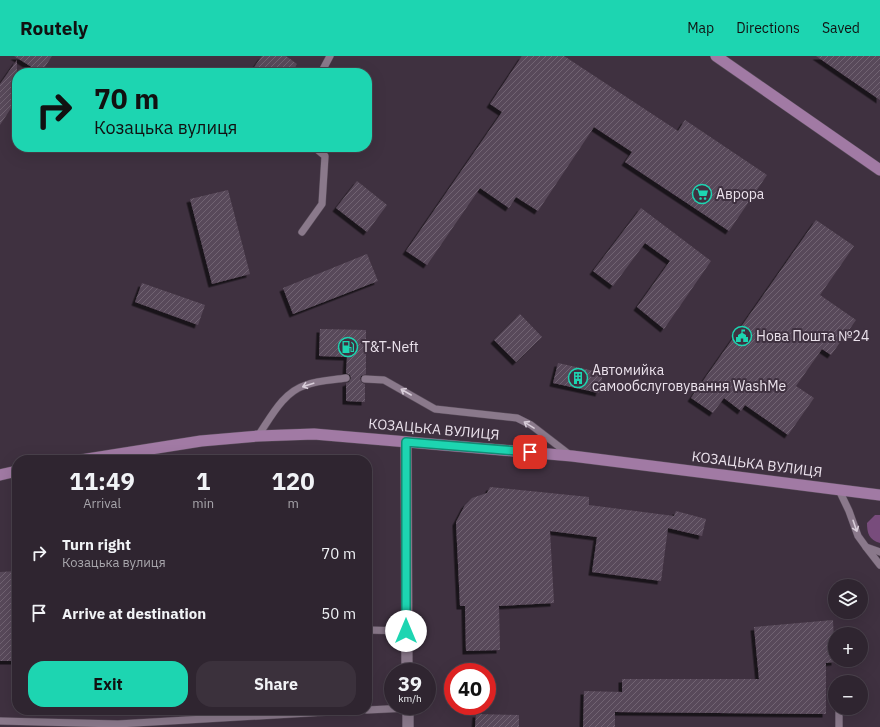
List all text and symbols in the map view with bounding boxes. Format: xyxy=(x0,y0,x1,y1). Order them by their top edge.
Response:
text: Routely xyxy=(20,16,88,40)
text: Map xyxy=(687,19,714,37)
text: Directions xyxy=(736,19,800,37)
text: Saved xyxy=(822,19,860,37)
text: 70 m xyxy=(94,80,159,117)
icon: right xyxy=(28,84,80,136)
text: Козацька вулиця xyxy=(94,116,237,139)
supermarket icon: Аврора xyxy=(691,183,713,205)
place label: Аврора xyxy=(716,185,765,203)
public building icon: Нова Пошта №24 xyxy=(731,325,753,347)
place label: Нова Пошта №24 xyxy=(756,327,869,345)
fuel station icon: T&T-Neft xyxy=(337,336,359,358)
place label: T&T-Neft xyxy=(362,338,419,356)
place label: Автомийка самообслуговування WashMe xyxy=(592,361,787,395)
building icon: Автомийка самообслуговування WashMe xyxy=(567,367,589,389)
one-way arrow xyxy=(302,382,315,389)
one-way arrow xyxy=(400,388,412,396)
street label: КОЗАЦЬКА ВУЛИЦЯ xyxy=(368,414,500,444)
one-way arrow xyxy=(523,420,535,428)
pin xyxy=(513,435,547,469)
icon: arrive xyxy=(519,441,541,463)
street label: КОЗАЦЬКА ВУЛИЦЯ xyxy=(691,447,823,481)
text: 11:49 xyxy=(69,465,135,497)
text: 1 xyxy=(196,465,210,497)
text: 120 xyxy=(271,465,315,497)
text: Arrival xyxy=(83,495,121,512)
text: min xyxy=(192,495,214,512)
text: m xyxy=(287,495,299,512)
one-way arrow xyxy=(851,519,859,531)
text: Turn right xyxy=(62,535,131,554)
icon: right xyxy=(28,542,50,564)
text: 70 m xyxy=(321,544,356,563)
text: Козацька вулиця xyxy=(62,554,166,571)
map controls xyxy=(828,579,868,715)
button: layers xyxy=(828,579,868,619)
icon: arrive xyxy=(28,602,50,624)
text: Arrive at destination xyxy=(62,604,206,623)
text: 50 m xyxy=(321,604,356,623)
position arrow xyxy=(385,610,427,652)
button: + xyxy=(828,627,868,667)
button: Exit xyxy=(28,661,188,707)
button: Share xyxy=(196,661,356,707)
speed limit sign: 40 xyxy=(444,663,496,715)
text: 39 xyxy=(398,670,422,697)
button: − xyxy=(828,675,868,715)
text: km/h xyxy=(398,692,422,705)

